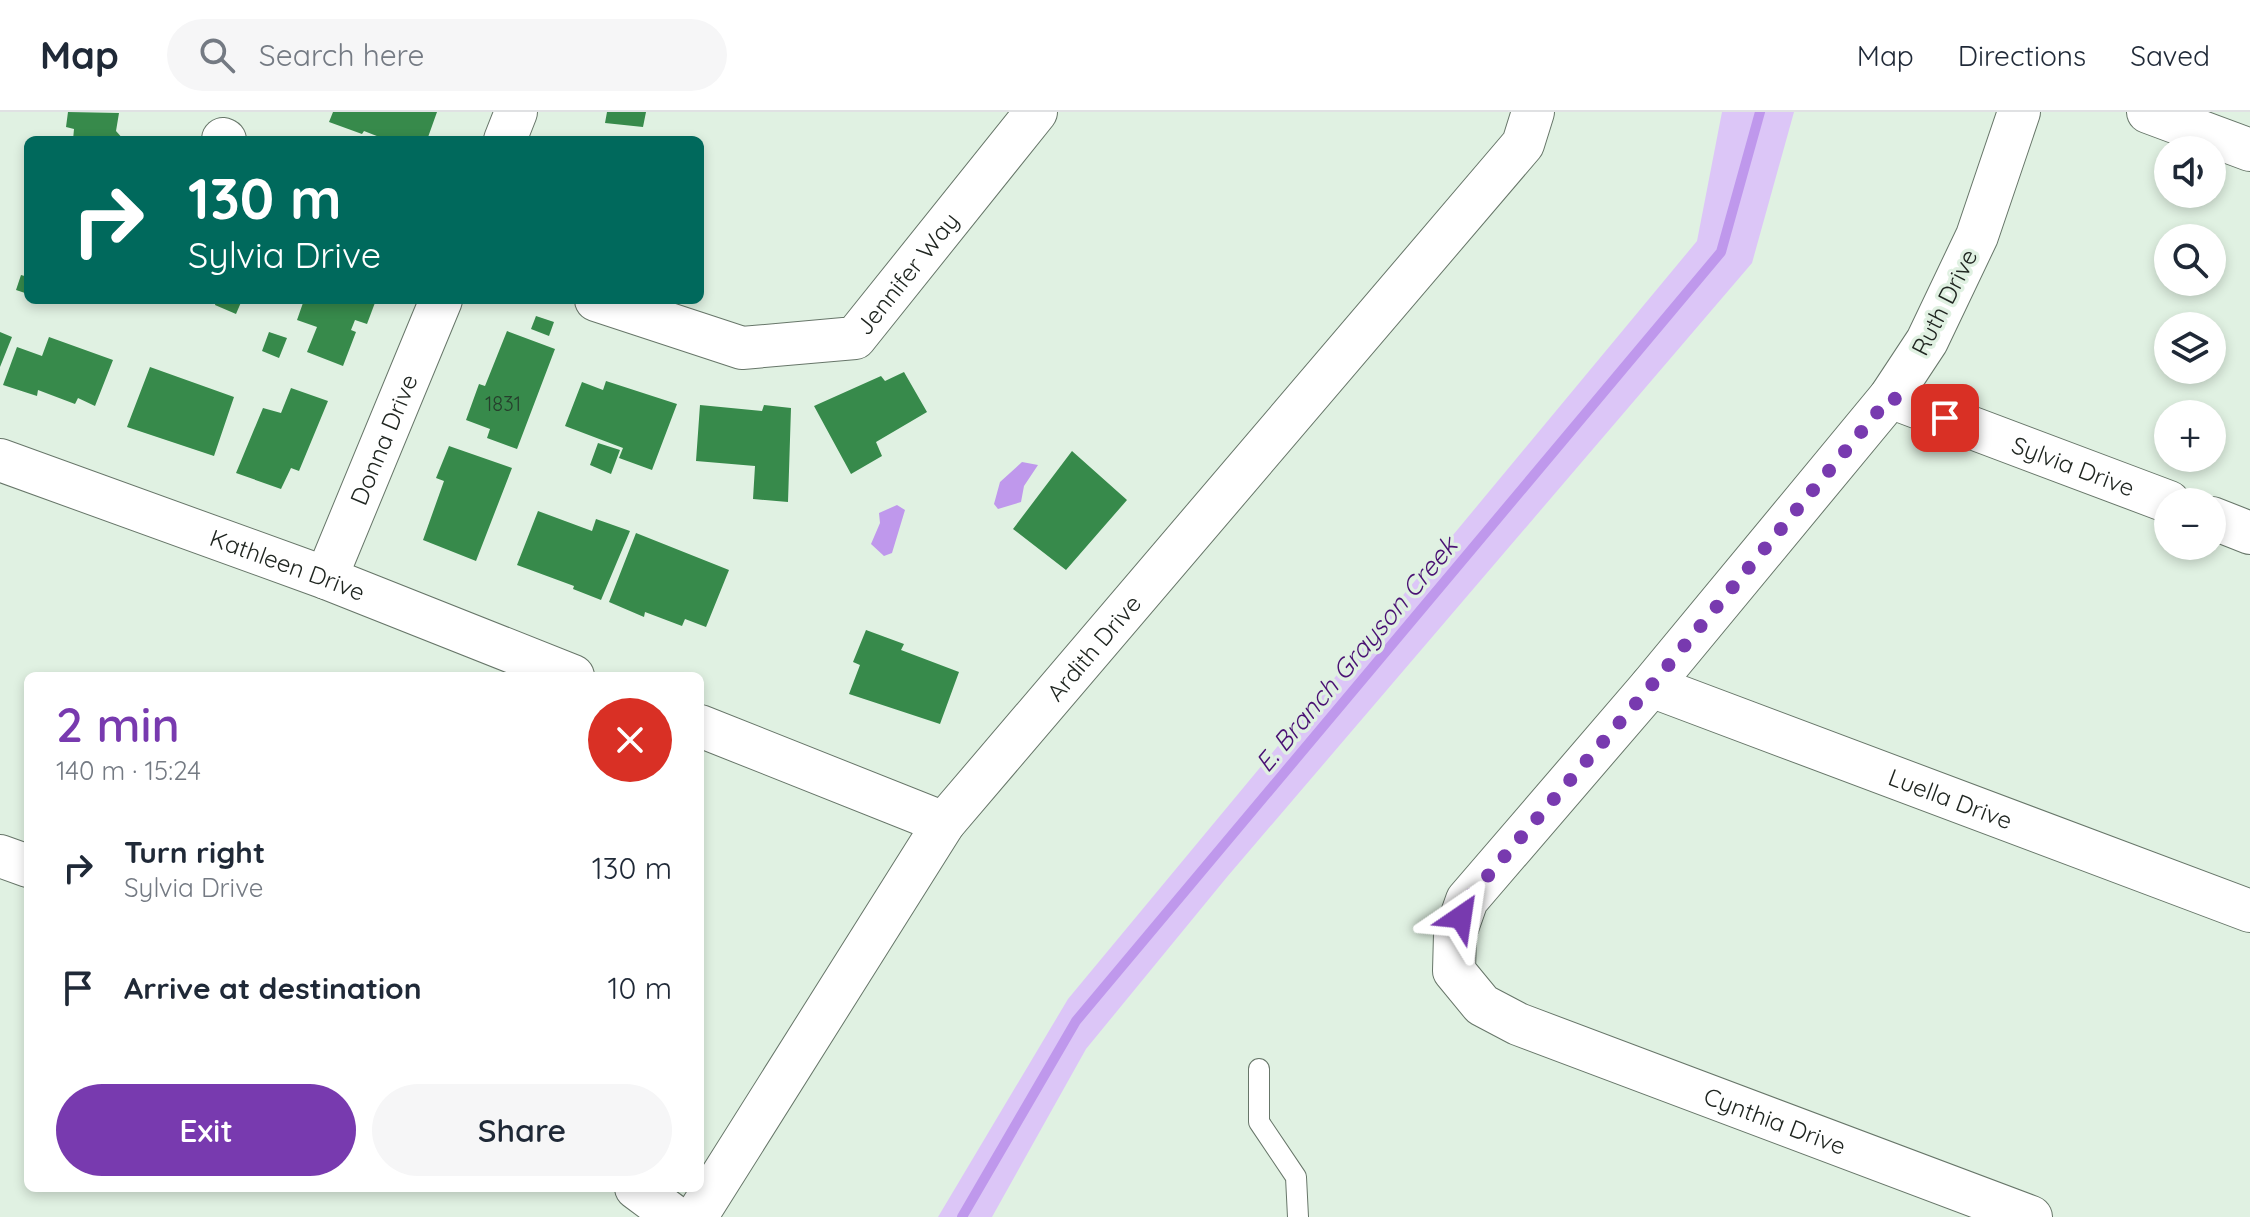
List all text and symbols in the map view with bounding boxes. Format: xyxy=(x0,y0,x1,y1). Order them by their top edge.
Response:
search box xyxy=(167,19,727,91)
text: Map xyxy=(40,31,119,79)
icon: search xyxy=(195,33,239,77)
text: Search here xyxy=(259,36,424,74)
text: Map xyxy=(1857,38,1914,73)
text: Directions xyxy=(1958,38,2086,73)
text: Saved xyxy=(2130,38,2210,73)
map controls xyxy=(2154,136,2226,560)
button: sound xyxy=(2154,136,2226,208)
text: 130 m xyxy=(188,163,342,233)
icon: right xyxy=(56,168,160,272)
street label: Jennifer Way xyxy=(849,206,965,341)
button: search xyxy=(2154,224,2226,296)
text: Sylvia Drive xyxy=(188,232,381,277)
street label: Ruth Drive xyxy=(1904,244,1984,360)
button: layers xyxy=(2154,312,2226,384)
street label: Donna Drive xyxy=(343,370,424,509)
pin xyxy=(1911,384,1979,452)
house number: 1831 xyxy=(485,391,521,416)
icon: arrive xyxy=(1923,396,1967,440)
button: + xyxy=(2154,400,2226,472)
street label: Sylvia Drive xyxy=(2008,429,2139,503)
button: − xyxy=(2154,488,2226,560)
street label: Kathleen Drive xyxy=(206,522,370,607)
water label: E. Branch Grayson Creek xyxy=(1248,528,1465,778)
street label: Ardith Drive xyxy=(1040,588,1147,707)
text: 2 min xyxy=(56,694,180,754)
button: close xyxy=(588,698,672,782)
text: 140 m · 15:24 xyxy=(56,754,201,787)
street label: Luella Drive xyxy=(1884,762,2017,835)
text: Turn right xyxy=(124,833,265,871)
icon: right xyxy=(56,846,100,890)
text: 130 m xyxy=(592,849,672,887)
text: Sylvia Drive xyxy=(124,871,263,904)
position arrow xyxy=(1419,875,1503,959)
icon: arrive xyxy=(56,966,100,1010)
text: Arrive at destination xyxy=(124,969,422,1007)
text: 10 m xyxy=(608,969,672,1007)
street label: Cynthia Drive xyxy=(1700,1080,1850,1161)
button: Exit xyxy=(56,1084,356,1176)
button: Share xyxy=(372,1084,672,1176)

